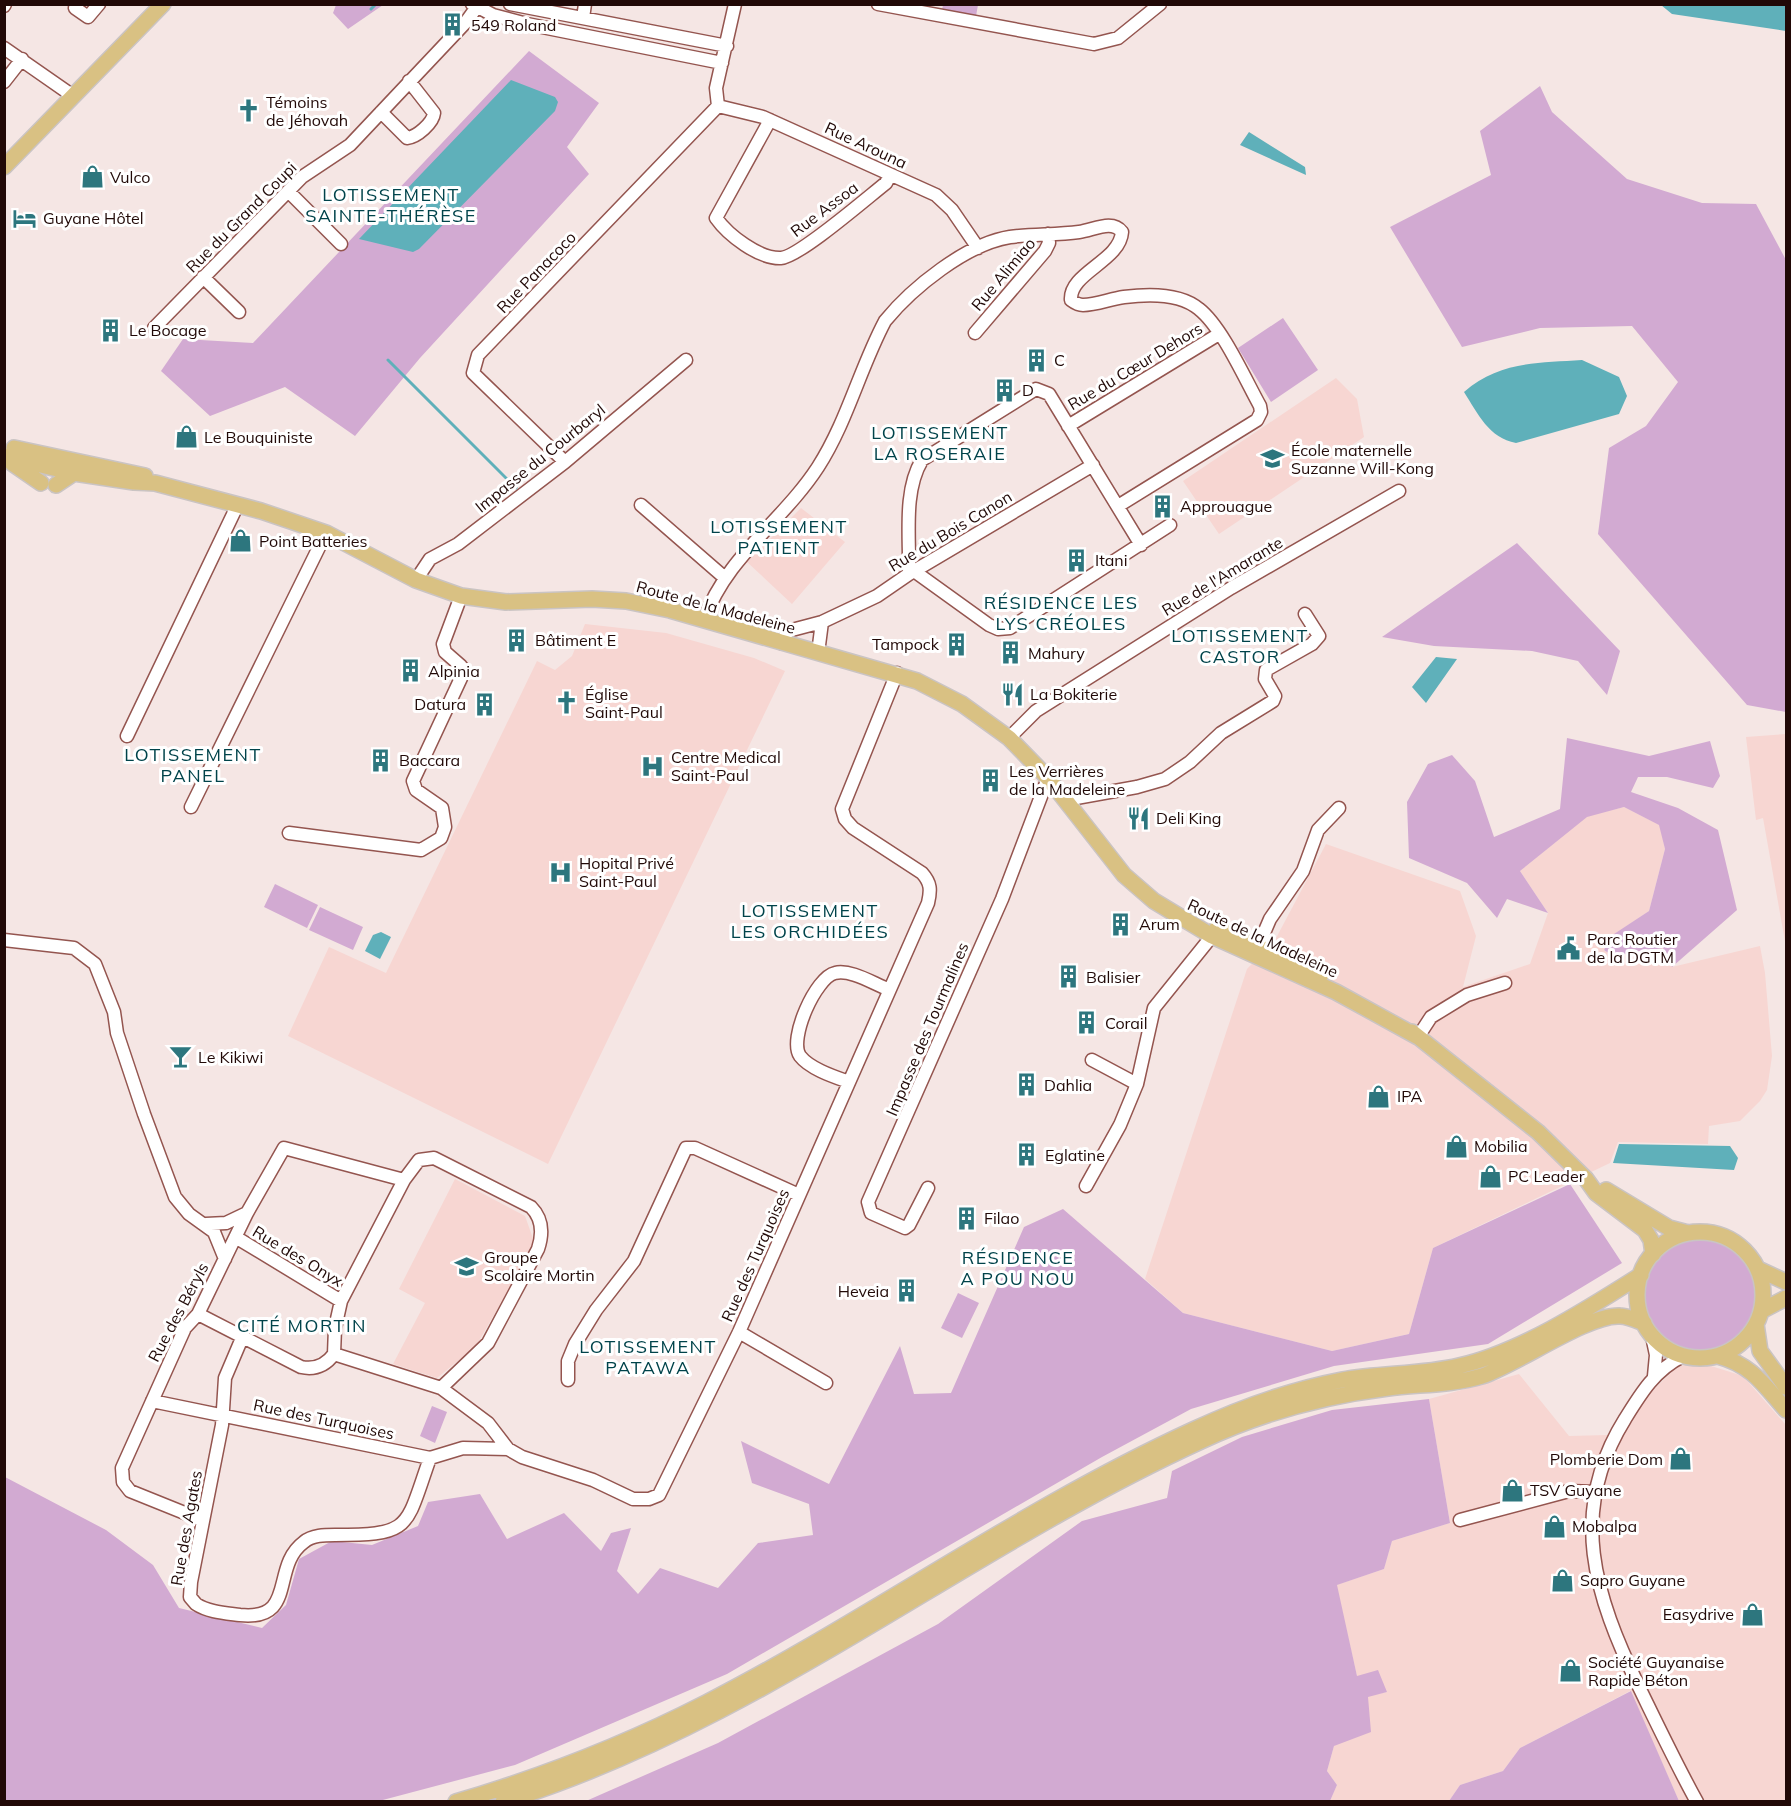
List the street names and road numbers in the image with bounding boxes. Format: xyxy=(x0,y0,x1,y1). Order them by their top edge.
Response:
street label: Rue Arouna xyxy=(822,117,910,173)
street label: Rue du Grand Coupi xyxy=(181,157,301,277)
street label: Rue Assoa xyxy=(786,177,862,241)
street label: Rue Panacoco xyxy=(492,227,580,317)
street label: Rue Alimiao xyxy=(967,233,1039,315)
street label: Rue du Cœur Dehors xyxy=(1064,318,1206,414)
street label: Impasse du Courbaryl xyxy=(471,399,609,517)
street label: Rue du Bois Canon xyxy=(885,486,1015,576)
street label: Rue de l'Amarante xyxy=(1158,532,1286,620)
street label: Route de la Madeleine xyxy=(634,576,798,638)
street label: Route de la Madeleine xyxy=(1185,894,1341,982)
street label: Impasse des Tourmalines xyxy=(881,939,973,1119)
street label: Rue des Turquoises xyxy=(717,1185,793,1325)
street label: Rue des Onyx xyxy=(249,1221,347,1291)
street label: Rue des Béryls xyxy=(143,1259,213,1365)
street label: Rue des Turquoises xyxy=(252,1394,396,1444)
street label: Rue des Agates xyxy=(166,1469,206,1587)

